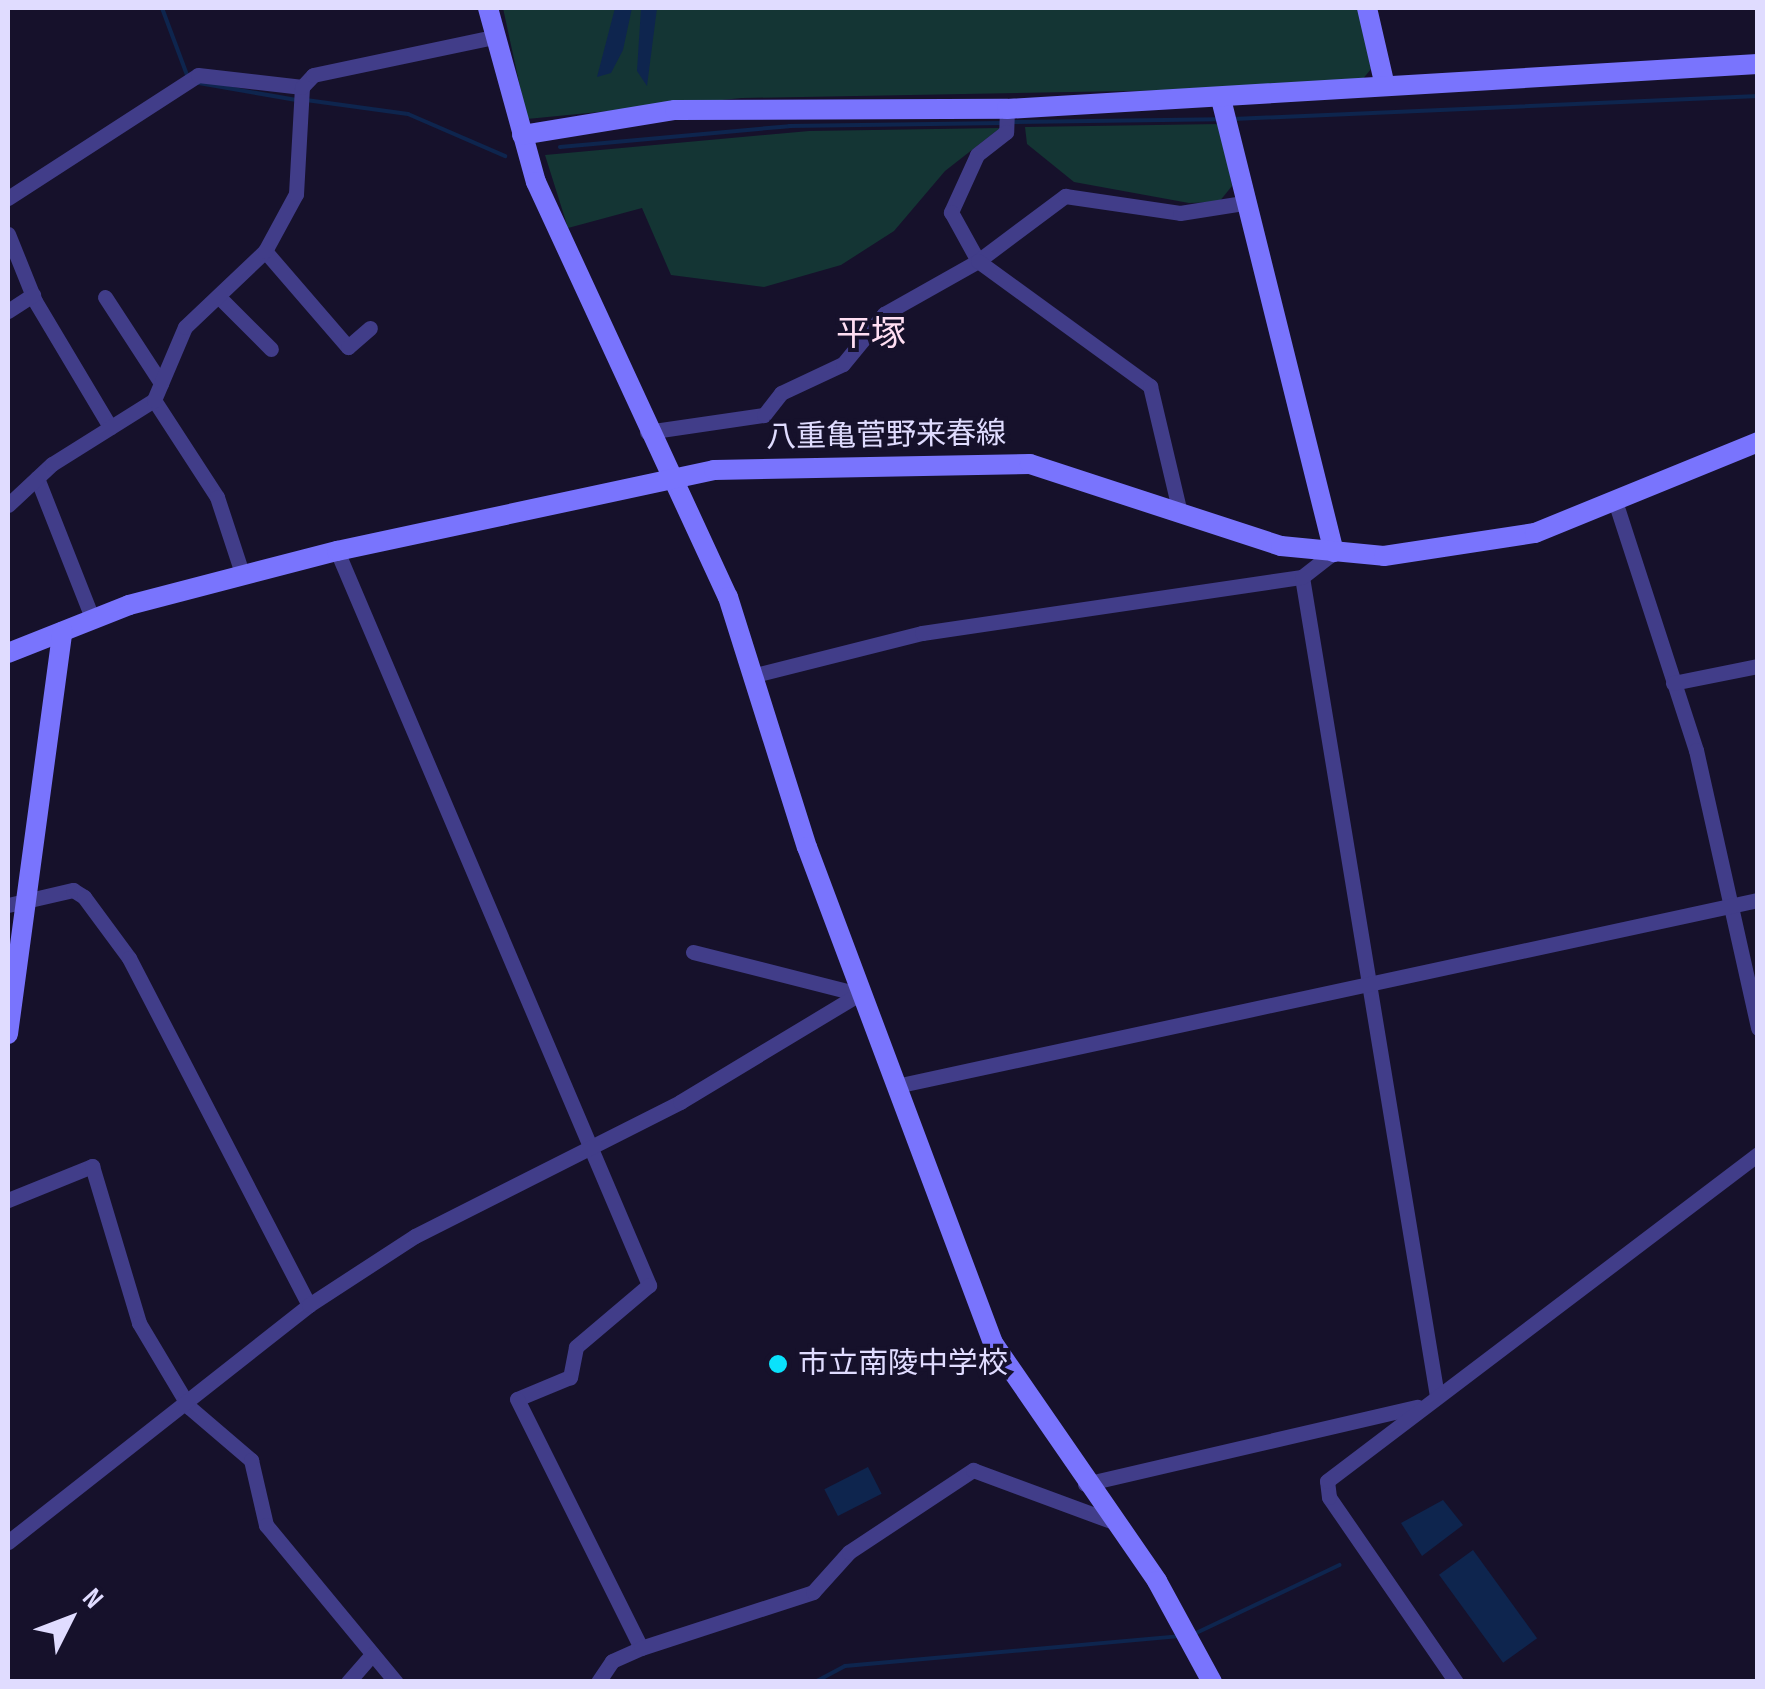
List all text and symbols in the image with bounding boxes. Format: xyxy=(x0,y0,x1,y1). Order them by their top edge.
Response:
district label: 平塚 xyxy=(836,314,906,356)
street label: 八重亀菅野来春線 xyxy=(766,416,1006,456)
place label: 市立南陵中学校 xyxy=(798,1346,1008,1382)
marker: 市立南陵中学校 xyxy=(767,1353,789,1375)
north arrow xyxy=(20,1569,120,1669)
text: N xyxy=(75,1582,110,1615)

